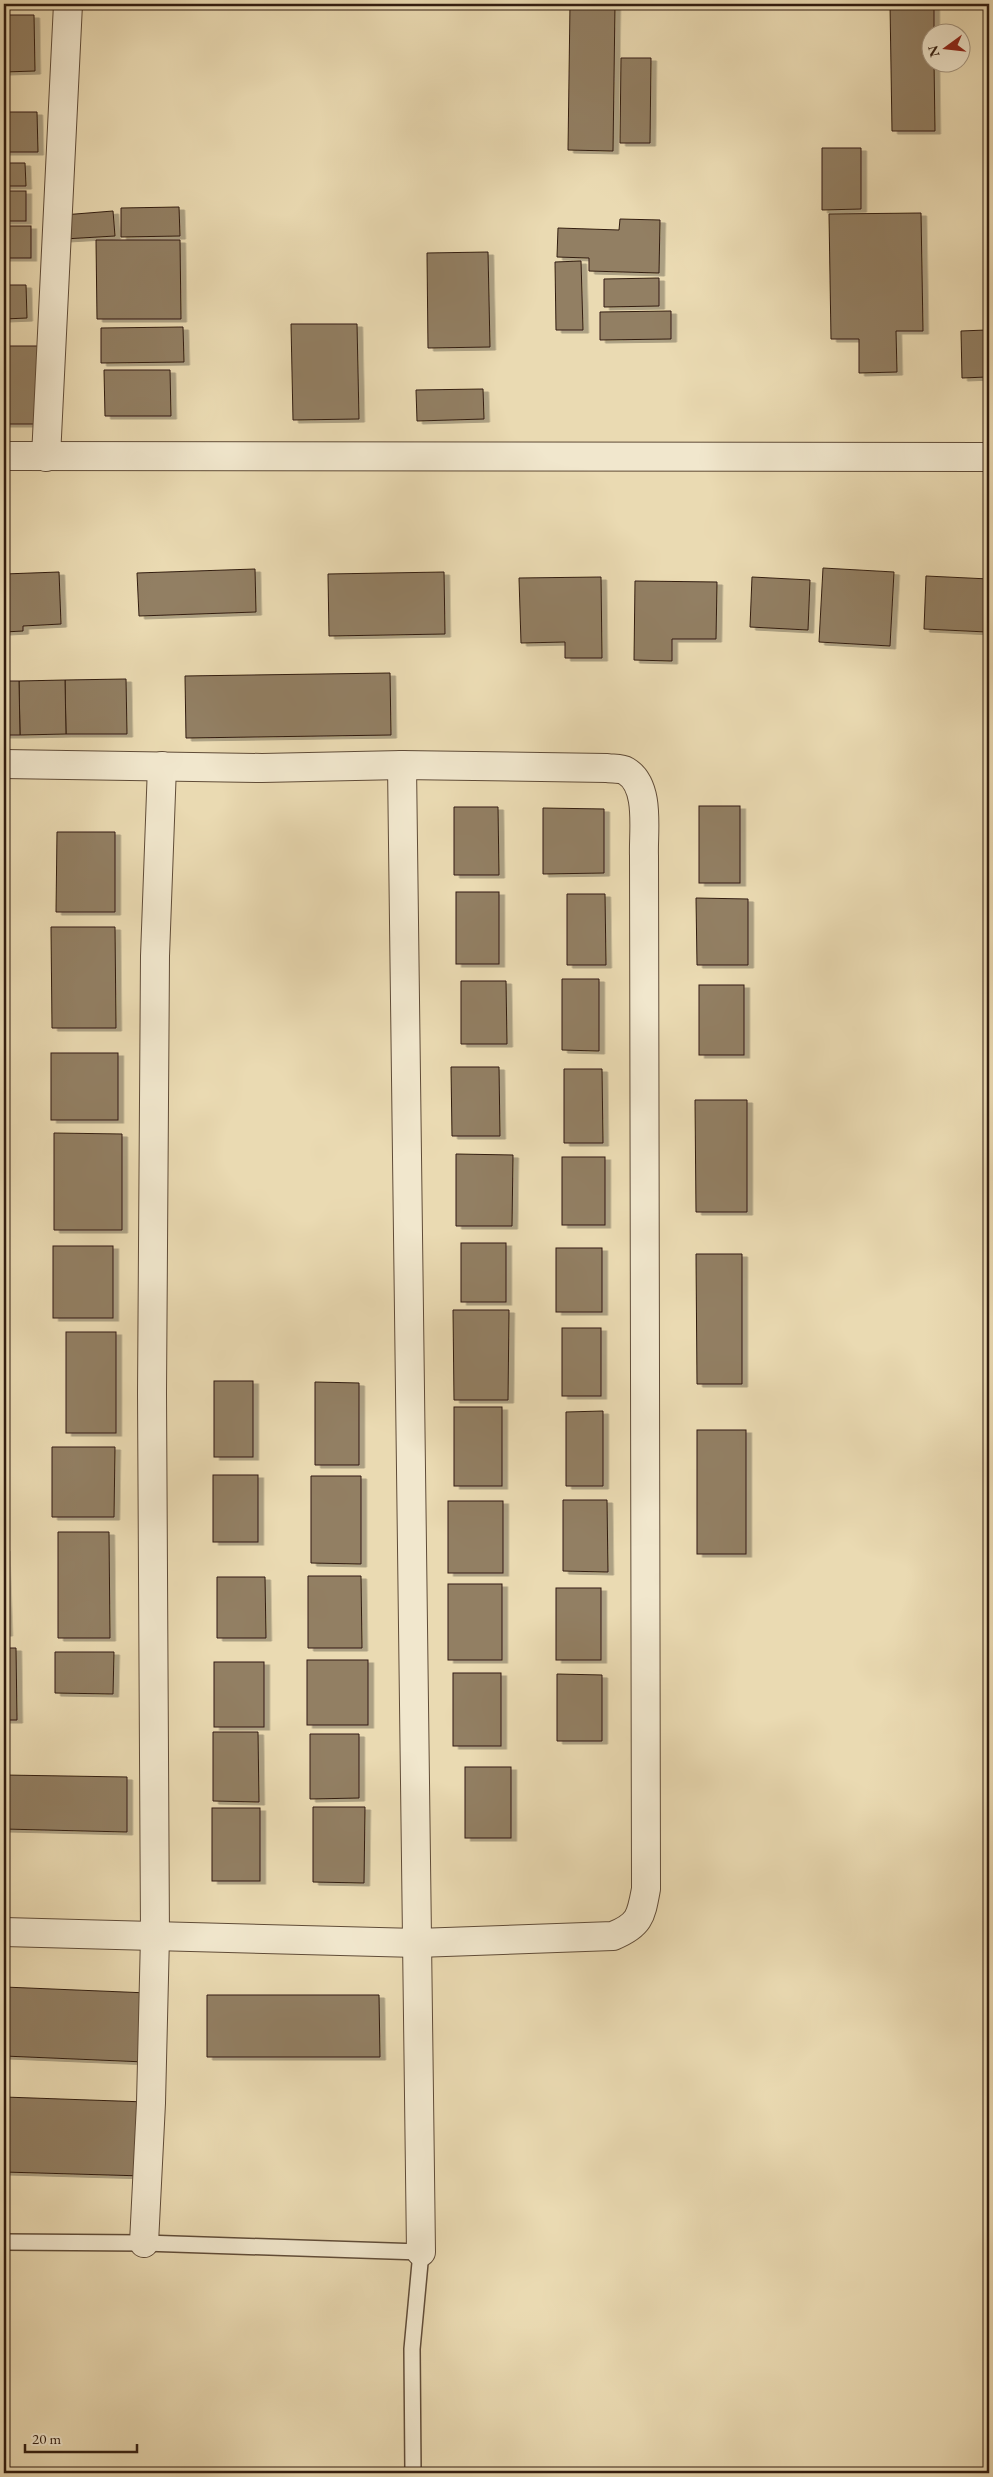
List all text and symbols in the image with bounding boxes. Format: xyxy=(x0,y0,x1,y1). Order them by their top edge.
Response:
north arrow xyxy=(920,22,970,72)
text: N xyxy=(923,43,944,59)
scale bar xyxy=(25,2422,138,2454)
text: 20 m xyxy=(32,2429,61,2448)

